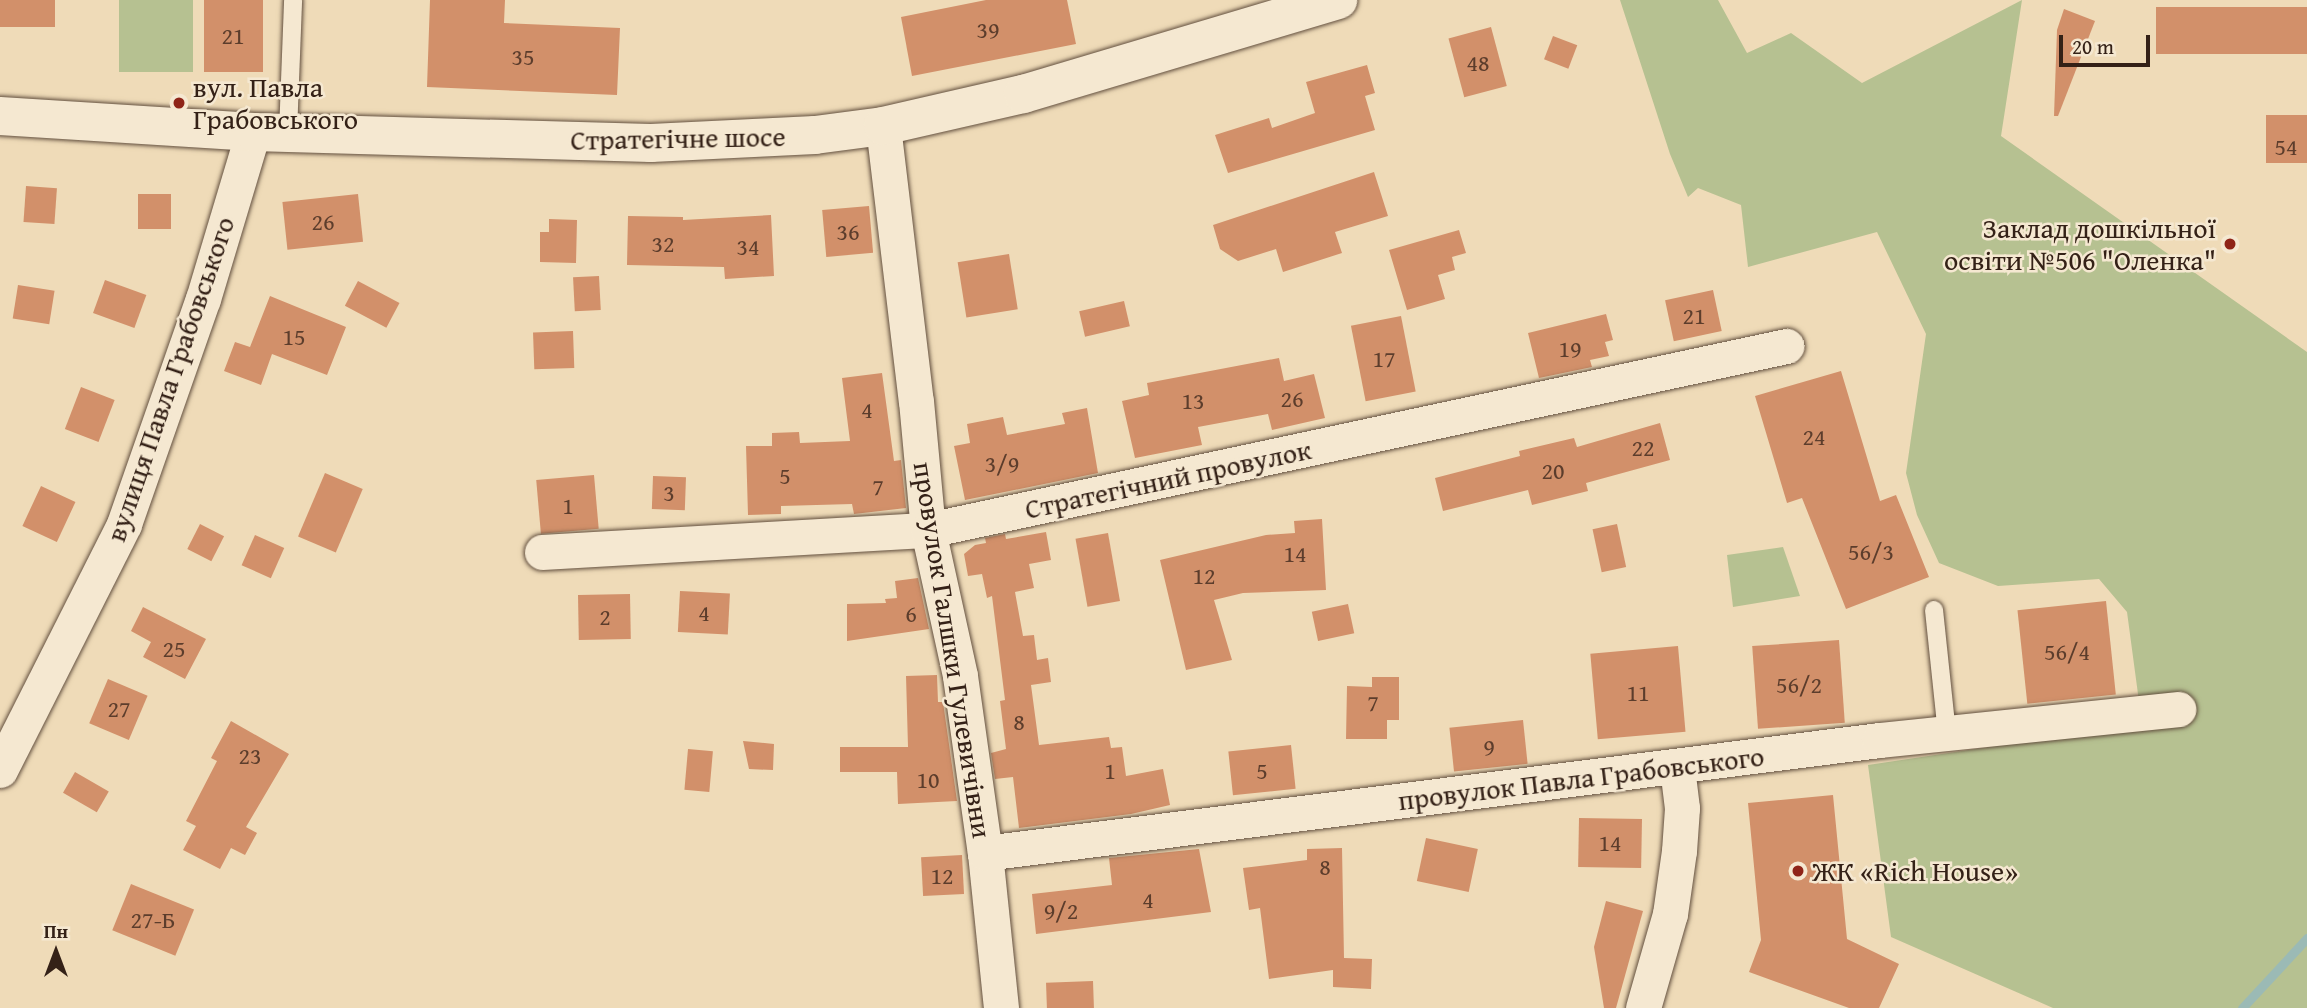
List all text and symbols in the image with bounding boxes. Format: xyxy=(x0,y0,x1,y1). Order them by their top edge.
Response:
house number: 39 xyxy=(976,16,1000,44)
scale bar xyxy=(2062,21,2153,65)
house number: 21 xyxy=(221,22,245,50)
text: 20 m xyxy=(2072,31,2114,62)
house number: 35 xyxy=(511,43,535,71)
house number: 48 xyxy=(1466,49,1490,77)
place label: вул. Павла Грабовського xyxy=(193,70,358,136)
marker: вул. Павла Грабовського xyxy=(171,95,187,111)
street label: Стратегічне шосе xyxy=(570,119,786,157)
house number: 54 xyxy=(2274,133,2298,161)
house number: 26 xyxy=(311,208,335,236)
place label: Заклад дошкільної освіти №506 "Оленка" xyxy=(1944,211,2216,277)
street label: вулиця Павла Грабовського xyxy=(99,212,241,546)
house number: 36 xyxy=(836,218,860,246)
house number: 32 xyxy=(651,230,675,258)
house number: 34 xyxy=(736,233,760,261)
marker: Заклад дошкільної освіти №506 "Оленка" xyxy=(2222,236,2238,252)
house number: 21 xyxy=(1682,302,1706,330)
house number: 15 xyxy=(282,323,306,351)
house number: 19 xyxy=(1558,335,1582,363)
house number: 17 xyxy=(1372,345,1396,373)
house number: 26 xyxy=(1280,385,1304,413)
house number: 13 xyxy=(1181,387,1205,415)
house number: 4 xyxy=(861,396,873,424)
house number: 24 xyxy=(1802,423,1826,451)
street label: Стратегічний провулок xyxy=(1022,432,1314,526)
house number: 22 xyxy=(1631,434,1655,462)
house number: 3/9 xyxy=(985,450,1019,478)
house number: 20 xyxy=(1541,457,1565,485)
street label: провулок Галшки Гулевичівни xyxy=(907,459,999,841)
house number: 5 xyxy=(779,462,791,490)
house number: 7 xyxy=(872,473,884,501)
house number: 3 xyxy=(663,479,675,507)
house number: 1 xyxy=(562,492,574,520)
house number: 56/3 xyxy=(1848,538,1894,566)
house number: 14 xyxy=(1283,540,1307,568)
house number: 12 xyxy=(1192,562,1216,590)
house number: 4 xyxy=(698,599,710,627)
house number: 6 xyxy=(905,600,917,628)
house number: 2 xyxy=(599,603,611,631)
house number: 25 xyxy=(162,635,186,663)
house number: 56/4 xyxy=(2044,638,2090,666)
house number: 56/2 xyxy=(1776,671,1822,699)
house number: 11 xyxy=(1626,679,1650,707)
house number: 7 xyxy=(1367,689,1379,717)
house number: 27 xyxy=(107,695,131,723)
house number: 8 xyxy=(1013,708,1025,736)
house number: 9 xyxy=(1483,733,1495,761)
street label: провулок Павла Грабовського xyxy=(1396,739,1766,817)
house number: 23 xyxy=(238,742,262,770)
house number: 1 xyxy=(1104,757,1116,785)
house number: 5 xyxy=(1256,757,1268,785)
house number: 10 xyxy=(916,766,940,794)
house number: 14 xyxy=(1598,829,1622,857)
house number: 8 xyxy=(1319,853,1331,881)
place label: ЖК «Rich House» xyxy=(1812,854,2018,888)
house number: 12 xyxy=(930,862,954,890)
marker: ЖК «Rich House» xyxy=(1790,863,1806,879)
house number: 4 xyxy=(1142,886,1154,914)
house number: 9/2 xyxy=(1044,897,1078,925)
house number: 27-Б xyxy=(131,906,175,934)
north arrow xyxy=(21,917,91,987)
text: Пн xyxy=(44,917,68,945)

